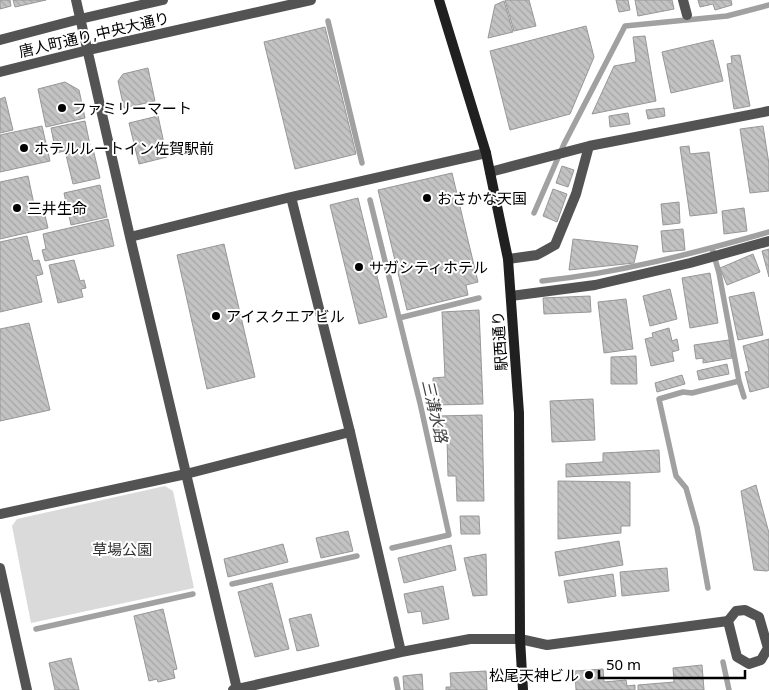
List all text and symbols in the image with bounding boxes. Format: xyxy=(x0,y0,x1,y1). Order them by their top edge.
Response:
street label: 唐人町通り,中央大通り xyxy=(17,7,171,61)
place label: ファミリーマート xyxy=(72,98,192,118)
marker: ファミリーマート xyxy=(56,102,68,114)
place label: ホテルルートイン佐賀駅前 xyxy=(34,138,214,158)
marker: ホテルルートイン佐賀駅前 xyxy=(18,142,30,154)
place label: おさかな天国 xyxy=(437,188,527,208)
marker: おさかな天国 xyxy=(421,192,433,204)
place label: 三井生命 xyxy=(27,198,87,218)
marker: 三井生命 xyxy=(11,202,23,214)
place label: サガシティホテル xyxy=(369,257,488,277)
marker: サガシティホテル xyxy=(353,261,365,273)
place label: アイスクエアビル xyxy=(226,306,345,326)
marker: アイスクエアビル xyxy=(210,310,222,322)
street label: 駅西通り xyxy=(487,310,511,372)
water label: 三溝水路 xyxy=(417,377,453,447)
park label: 草場公園 xyxy=(92,539,152,559)
scale bar xyxy=(599,648,745,680)
text: 50 m xyxy=(606,654,641,674)
place label: 松尾天神ビル xyxy=(489,665,579,685)
marker: 松尾天神ビル xyxy=(583,669,595,681)

